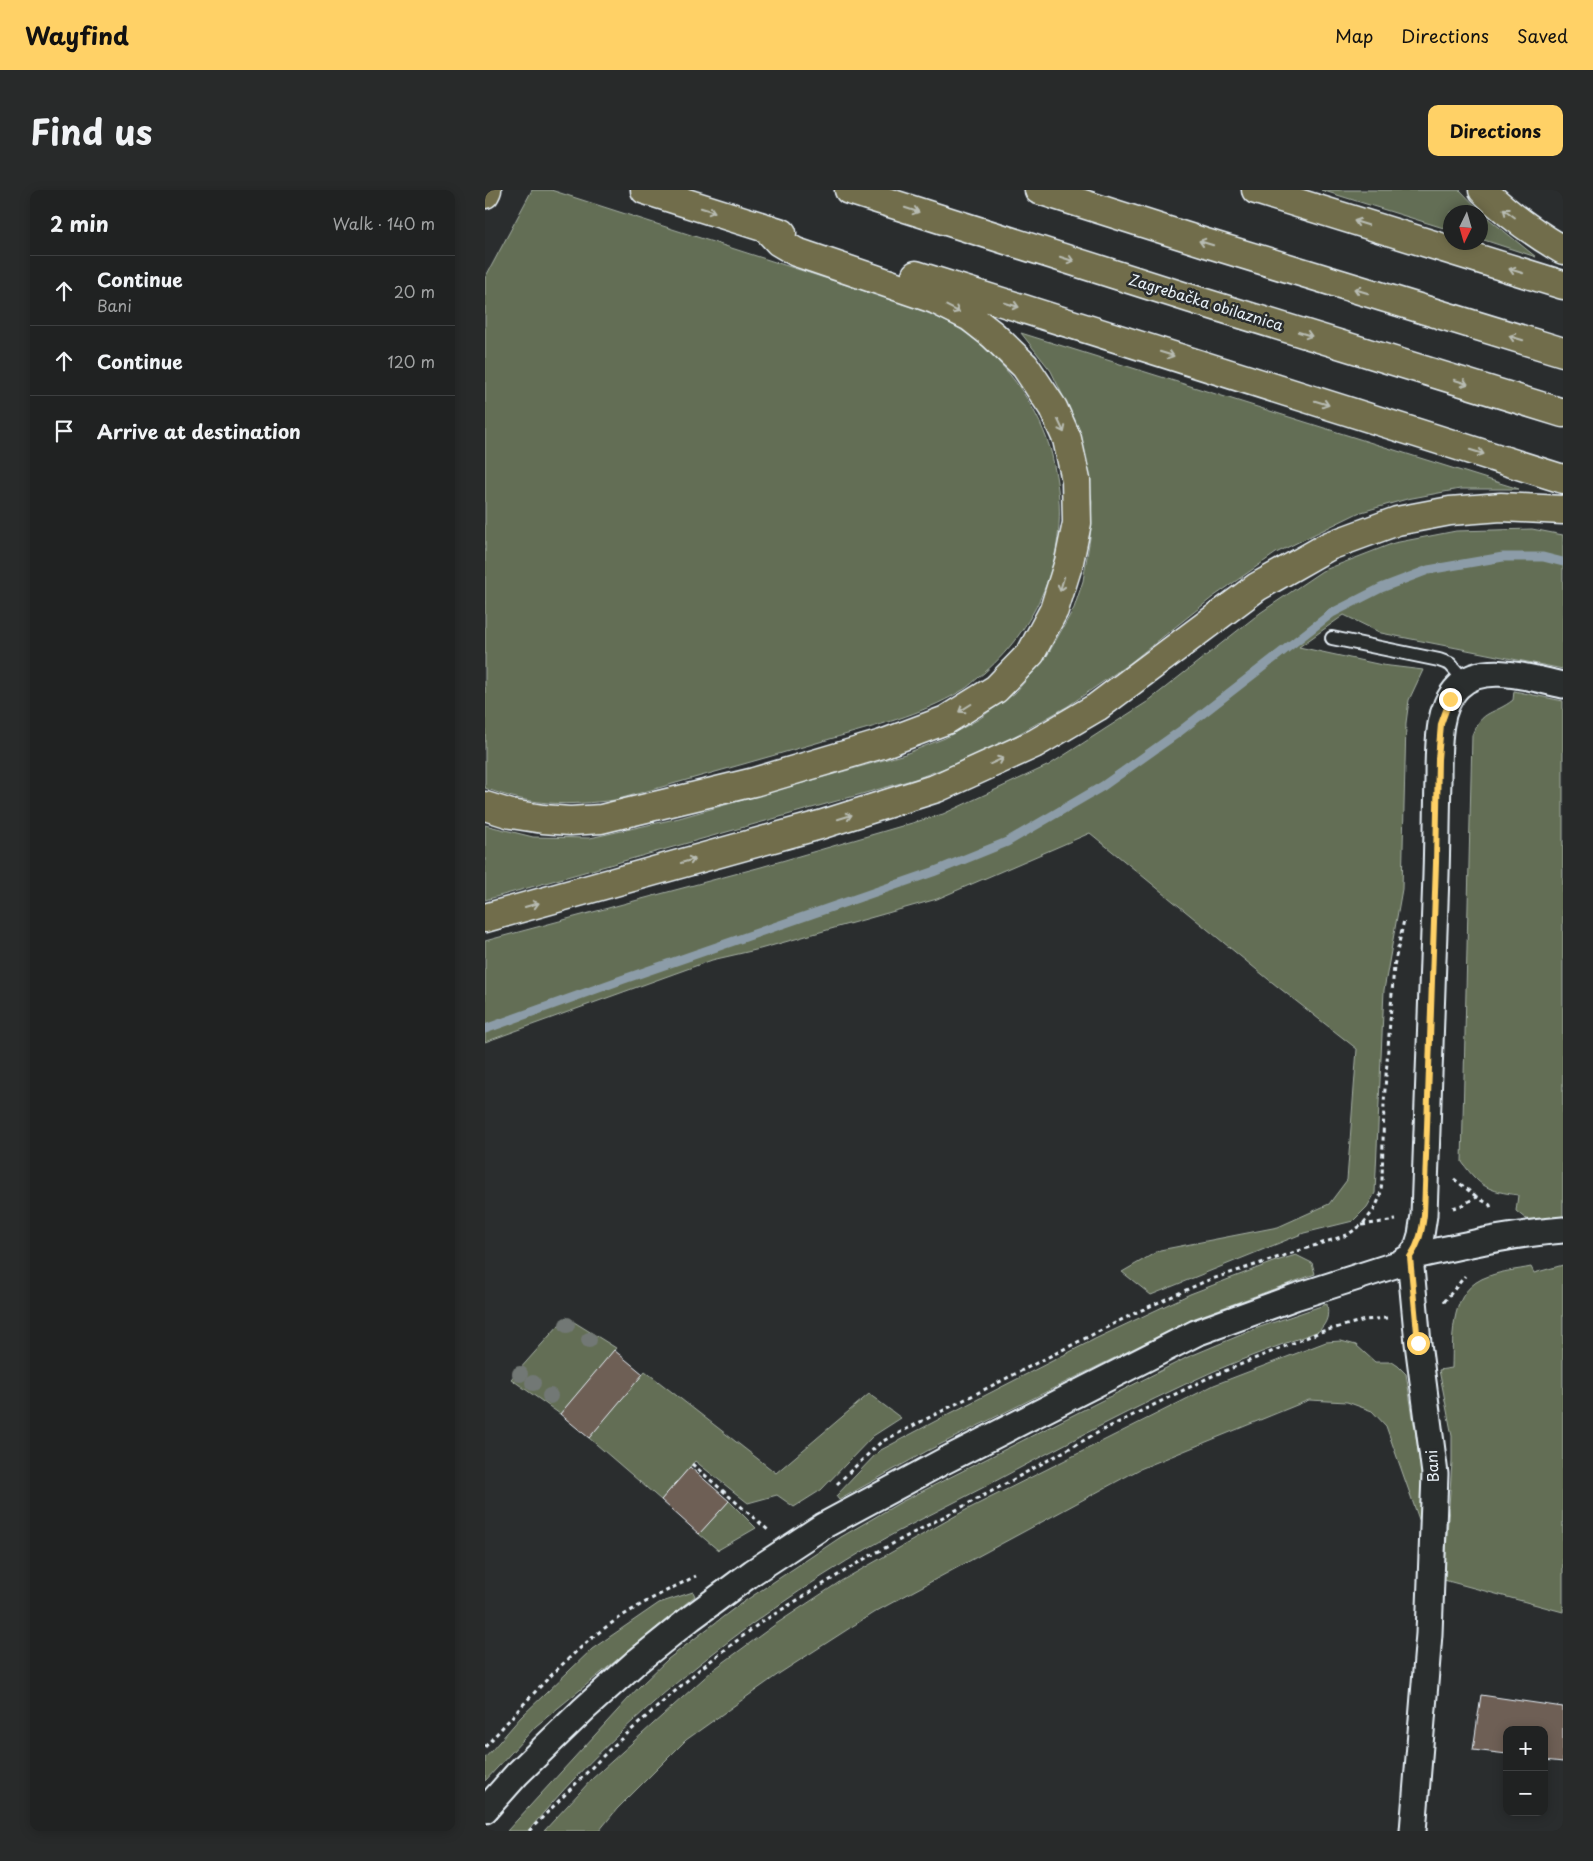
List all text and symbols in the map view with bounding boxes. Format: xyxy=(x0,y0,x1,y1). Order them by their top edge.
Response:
text: Wayfind xyxy=(25,17,129,53)
text: Map xyxy=(1335,22,1373,49)
text: Directions xyxy=(1401,22,1489,49)
text: Saved xyxy=(1517,22,1568,49)
text: Find us xyxy=(30,104,152,157)
button: Directions xyxy=(1428,105,1563,156)
one-way arrow xyxy=(699,205,715,215)
north arrow xyxy=(1443,205,1488,250)
one-way arrow xyxy=(904,206,919,215)
text: 2 min xyxy=(50,207,109,239)
one-way arrow xyxy=(1503,207,1516,218)
text: Walk · 140 m xyxy=(333,211,435,235)
one-way arrow xyxy=(1354,217,1370,227)
one-way arrow xyxy=(1198,238,1214,248)
one-way arrow xyxy=(1059,255,1075,265)
text: Continue xyxy=(97,265,183,293)
one-way arrow xyxy=(1509,265,1525,275)
street label: Zagrebačka obilaznica xyxy=(1126,267,1287,336)
icon: ahead xyxy=(50,277,78,305)
text: 20 m xyxy=(394,279,435,303)
one-way arrow xyxy=(1353,285,1369,295)
text: Bani xyxy=(97,293,132,317)
one-way arrow xyxy=(1004,301,1020,311)
one-way arrow xyxy=(945,305,960,314)
one-way arrow xyxy=(1297,330,1313,340)
one-way arrow xyxy=(1509,333,1525,342)
icon: ahead xyxy=(50,347,78,375)
text: Continue xyxy=(97,347,183,375)
text: 120 m xyxy=(388,349,435,373)
one-way arrow xyxy=(1159,350,1175,360)
one-way arrow xyxy=(1452,378,1468,387)
one-way arrow xyxy=(1314,399,1330,408)
icon: arrive xyxy=(50,417,78,445)
text: Arrive at destination xyxy=(97,417,301,445)
one-way arrow xyxy=(1056,418,1066,433)
one-way arrow xyxy=(1469,447,1485,457)
one-way arrow xyxy=(1057,576,1067,592)
route end xyxy=(1439,688,1462,711)
one-way arrow xyxy=(959,703,973,713)
one-way arrow xyxy=(989,756,1004,765)
one-way arrow xyxy=(836,811,852,821)
one-way arrow xyxy=(680,856,696,866)
one-way arrow xyxy=(524,900,540,909)
route start xyxy=(1407,1332,1430,1355)
street label: Bani xyxy=(1419,1449,1444,1483)
map controls xyxy=(1503,1726,1548,1816)
button: + xyxy=(1503,1726,1548,1771)
button: − xyxy=(1503,1771,1548,1816)

